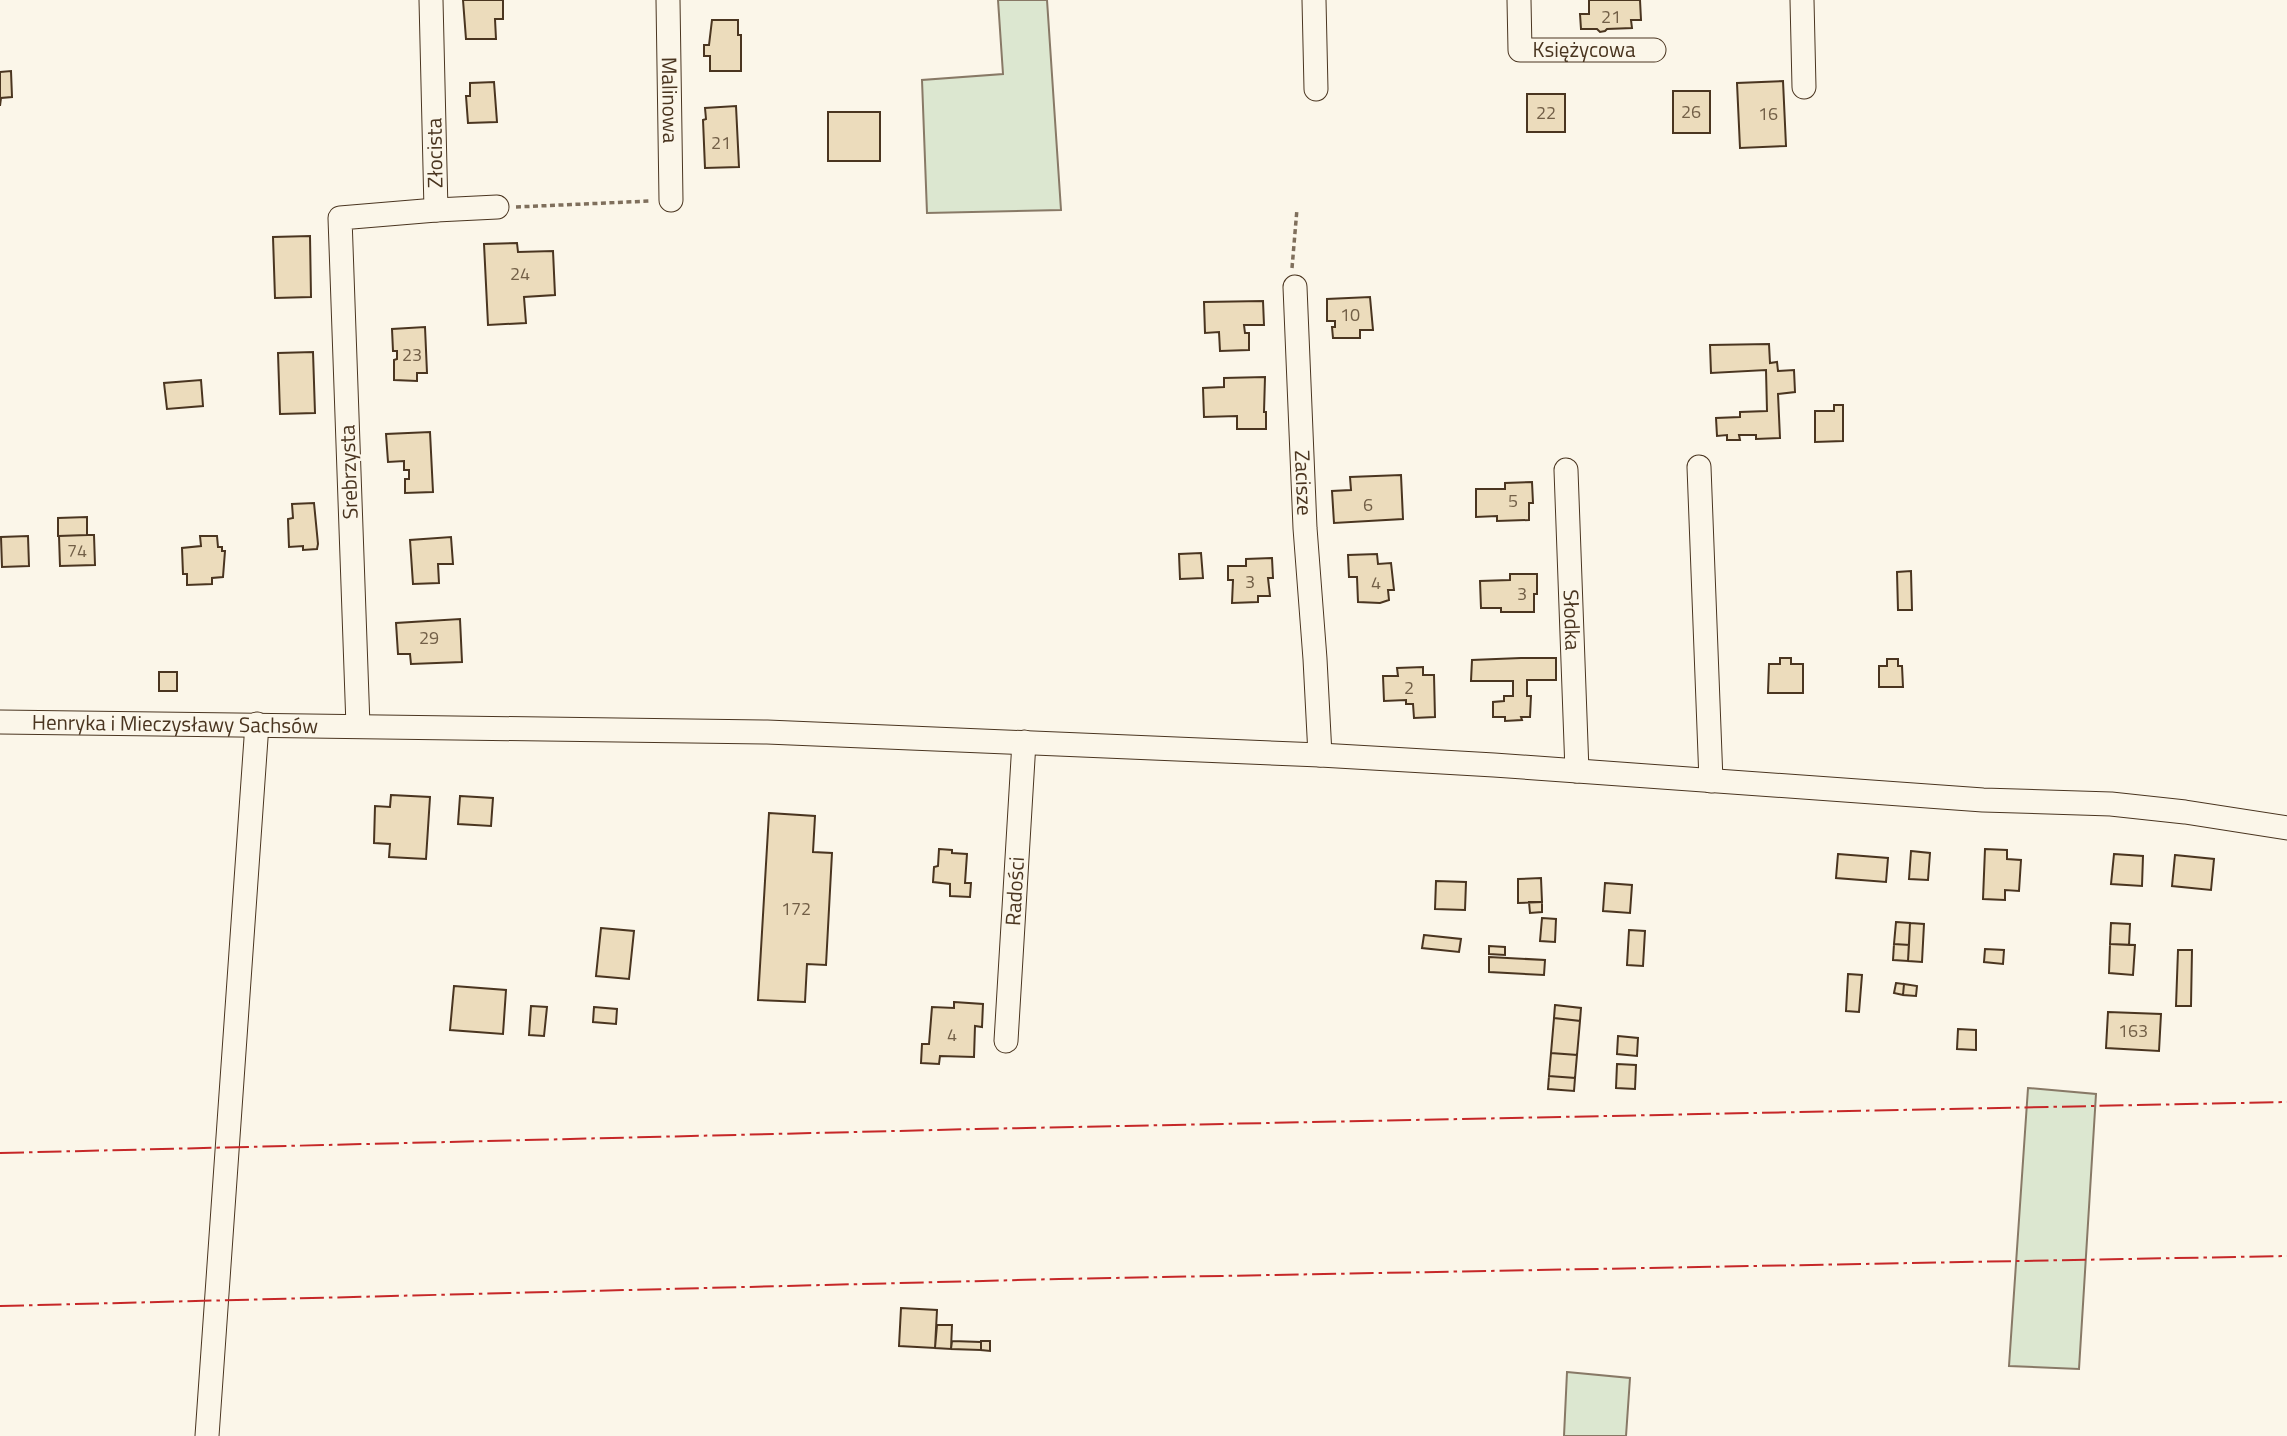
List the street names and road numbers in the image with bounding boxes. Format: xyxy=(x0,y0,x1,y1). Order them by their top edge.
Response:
street label: Księżycowa xyxy=(1533,33,1636,65)
street label: Malinowa xyxy=(654,57,687,144)
street label: Złocista xyxy=(417,117,451,188)
street label: Srebrzysta xyxy=(330,424,366,520)
street label: Zacisze xyxy=(1287,449,1321,516)
street label: Słodka xyxy=(1555,589,1590,651)
street label: Henryka i Mieczysławy Sachsów xyxy=(32,705,318,741)
street label: Radości xyxy=(996,856,1032,927)

